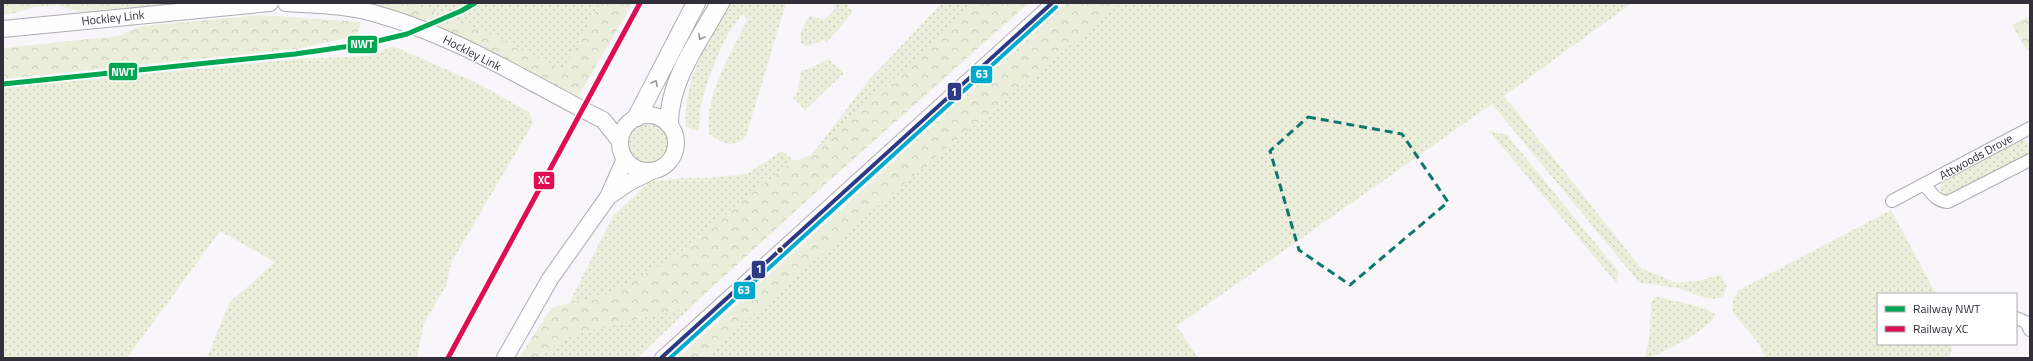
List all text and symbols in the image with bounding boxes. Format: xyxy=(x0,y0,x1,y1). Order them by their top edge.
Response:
street label: Hockley Link xyxy=(81,5,146,30)
street label: Hockley Link xyxy=(440,30,505,75)
one-way arrow xyxy=(698,33,706,40)
line badge: NWT xyxy=(347,35,378,54)
text: NWT xyxy=(350,36,374,52)
line badge: NWT xyxy=(108,62,138,81)
text: NWT xyxy=(111,64,135,80)
line badge: 63 xyxy=(970,65,993,84)
text: 63 xyxy=(976,66,988,82)
one-way arrow xyxy=(650,80,658,87)
line badge: 1 xyxy=(947,82,962,101)
text: 1 xyxy=(951,84,957,100)
street label: Attwoods Drove xyxy=(1936,129,2016,185)
line badge: XC xyxy=(533,171,555,190)
text: XC xyxy=(538,172,550,188)
unlabelled marker xyxy=(775,245,785,255)
line badge: 1 xyxy=(751,260,766,279)
text: 1 xyxy=(756,261,762,277)
line badge: 63 xyxy=(733,281,756,300)
text: 63 xyxy=(738,282,750,298)
legend xyxy=(1877,293,2017,345)
text: Railway NWT xyxy=(1913,299,1981,318)
text: Railway XC xyxy=(1913,319,1969,338)

